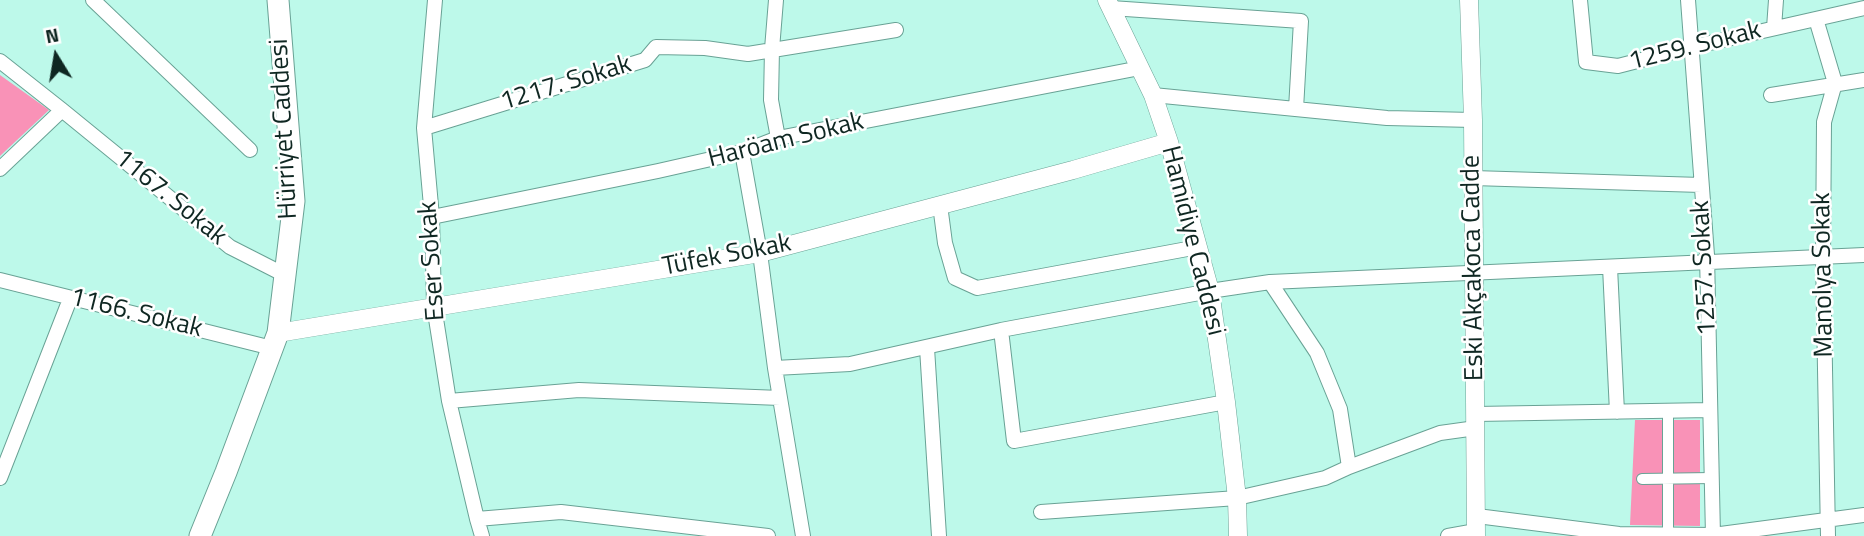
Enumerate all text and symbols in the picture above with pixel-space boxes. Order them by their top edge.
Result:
street label: 1259. Sokak [1626,16,1764,78]
text: N [43,19,61,50]
north arrow [21,21,91,91]
street label: Hürriyet Caddesi [265,38,305,220]
street label: 1217. Sokak [497,49,635,119]
street label: Haröam Sokak [705,107,867,175]
street label: 1167. Sokak [108,143,232,253]
street label: Hamidiye Caddesi [1153,143,1231,339]
street label: Eski Akçakoca Cadde [1456,155,1492,381]
street label: Manolya Sokak [1807,192,1841,358]
street label: Eser Sokak [413,200,453,322]
street label: 1257. Sokak [1686,200,1724,336]
street label: Tüfek Sokak [660,228,794,284]
street label: 1166. Sokak [67,283,205,345]

